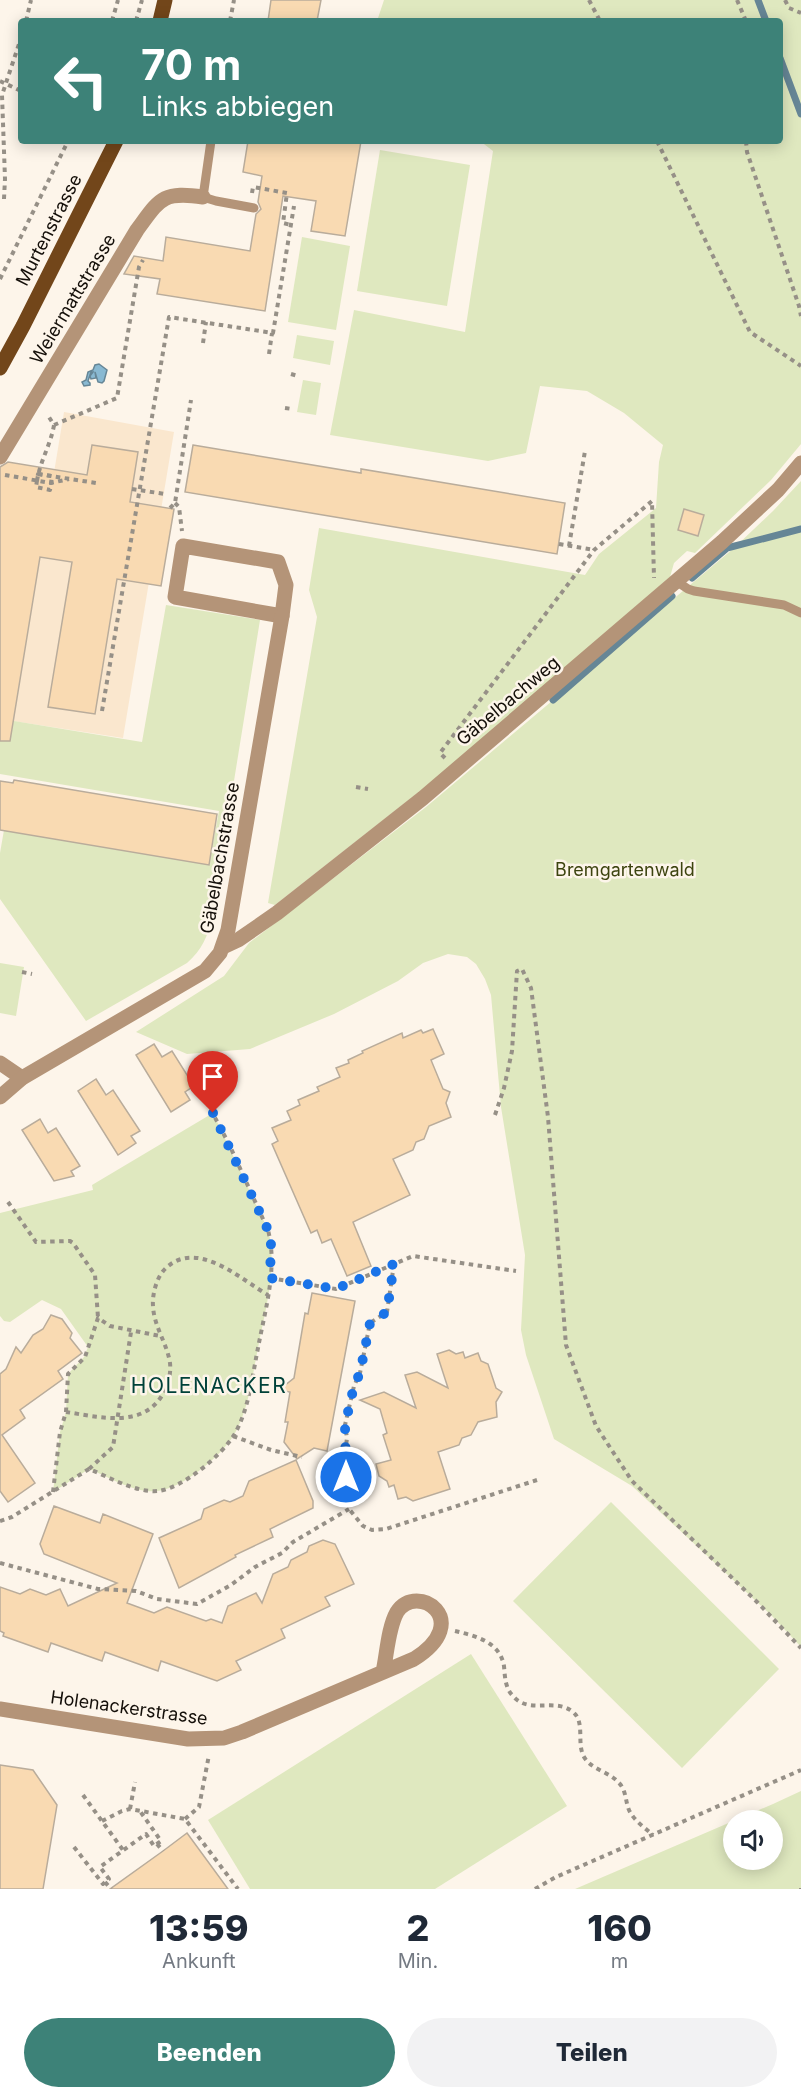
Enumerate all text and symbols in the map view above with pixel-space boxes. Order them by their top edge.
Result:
text: 70 m [141,39,241,90]
icon: left [42,42,120,120]
text: Links abbiegen [141,90,334,123]
street label: Murtenstrasse [11,170,86,289]
street label: Weiermattstrasse [25,230,120,368]
street label: Gäbelbachweg [452,652,563,750]
street label: Gäbelbachstrasse [196,781,243,935]
park label: Bremgartenwald [555,859,695,880]
pin [187,1051,238,1113]
icon: arrive [196,1060,229,1093]
district label: HOLENACKER [131,1373,287,1398]
position arrow [314,1445,378,1509]
street label: Holenackerstrasse [49,1686,209,1729]
map controls [723,1810,783,1870]
button: sound [723,1810,783,1870]
text: 13:59 [149,1906,249,1950]
text: 2 [406,1906,429,1950]
text: 160 [587,1906,652,1950]
text: Ankunft [162,1949,236,1973]
text: Min. [398,1949,438,1973]
text: m [611,1949,628,1973]
button: Beenden [24,2018,395,2087]
button: Teilen [407,2018,777,2087]

